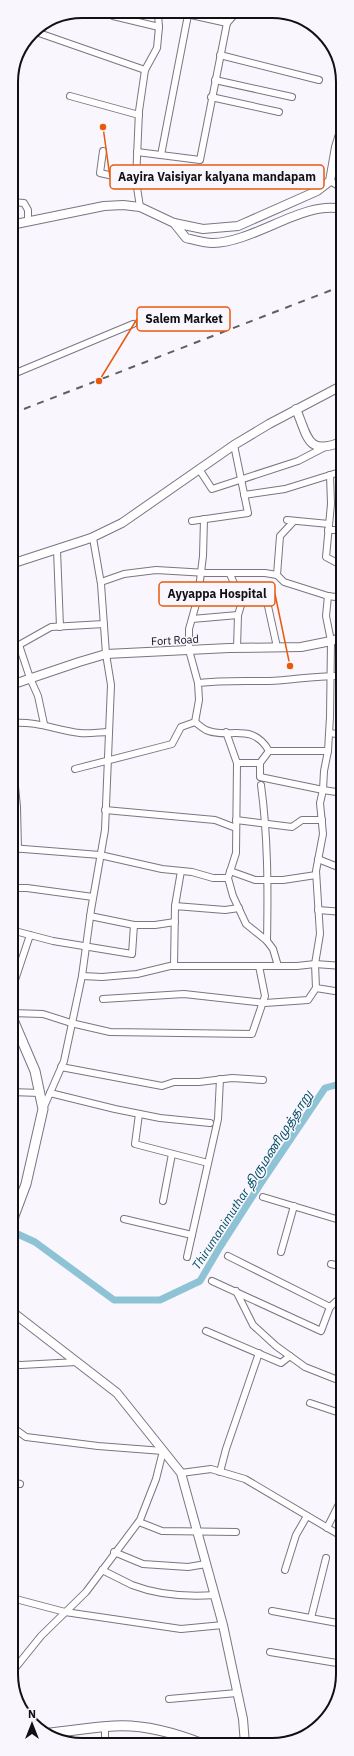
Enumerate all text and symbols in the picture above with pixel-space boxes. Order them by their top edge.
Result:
callout: Aayira Vaisiyar kalyana mandapam [110,165,324,189]
text: Aayira Vaisiyar kalyana mandapam [118,169,316,184]
callout: Salem Market [137,307,230,331]
text: Salem Market [145,311,223,326]
callout: Ayyappa Hospital [159,582,275,606]
text: Ayyappa Hospital [167,586,267,601]
street label: Fort Road [151,632,199,648]
water label: Thirumanimuthar திருமணிமுத்தாறு [189,1087,317,1273]
north arrow [12,1704,52,1744]
text: N [28,1707,36,1721]

